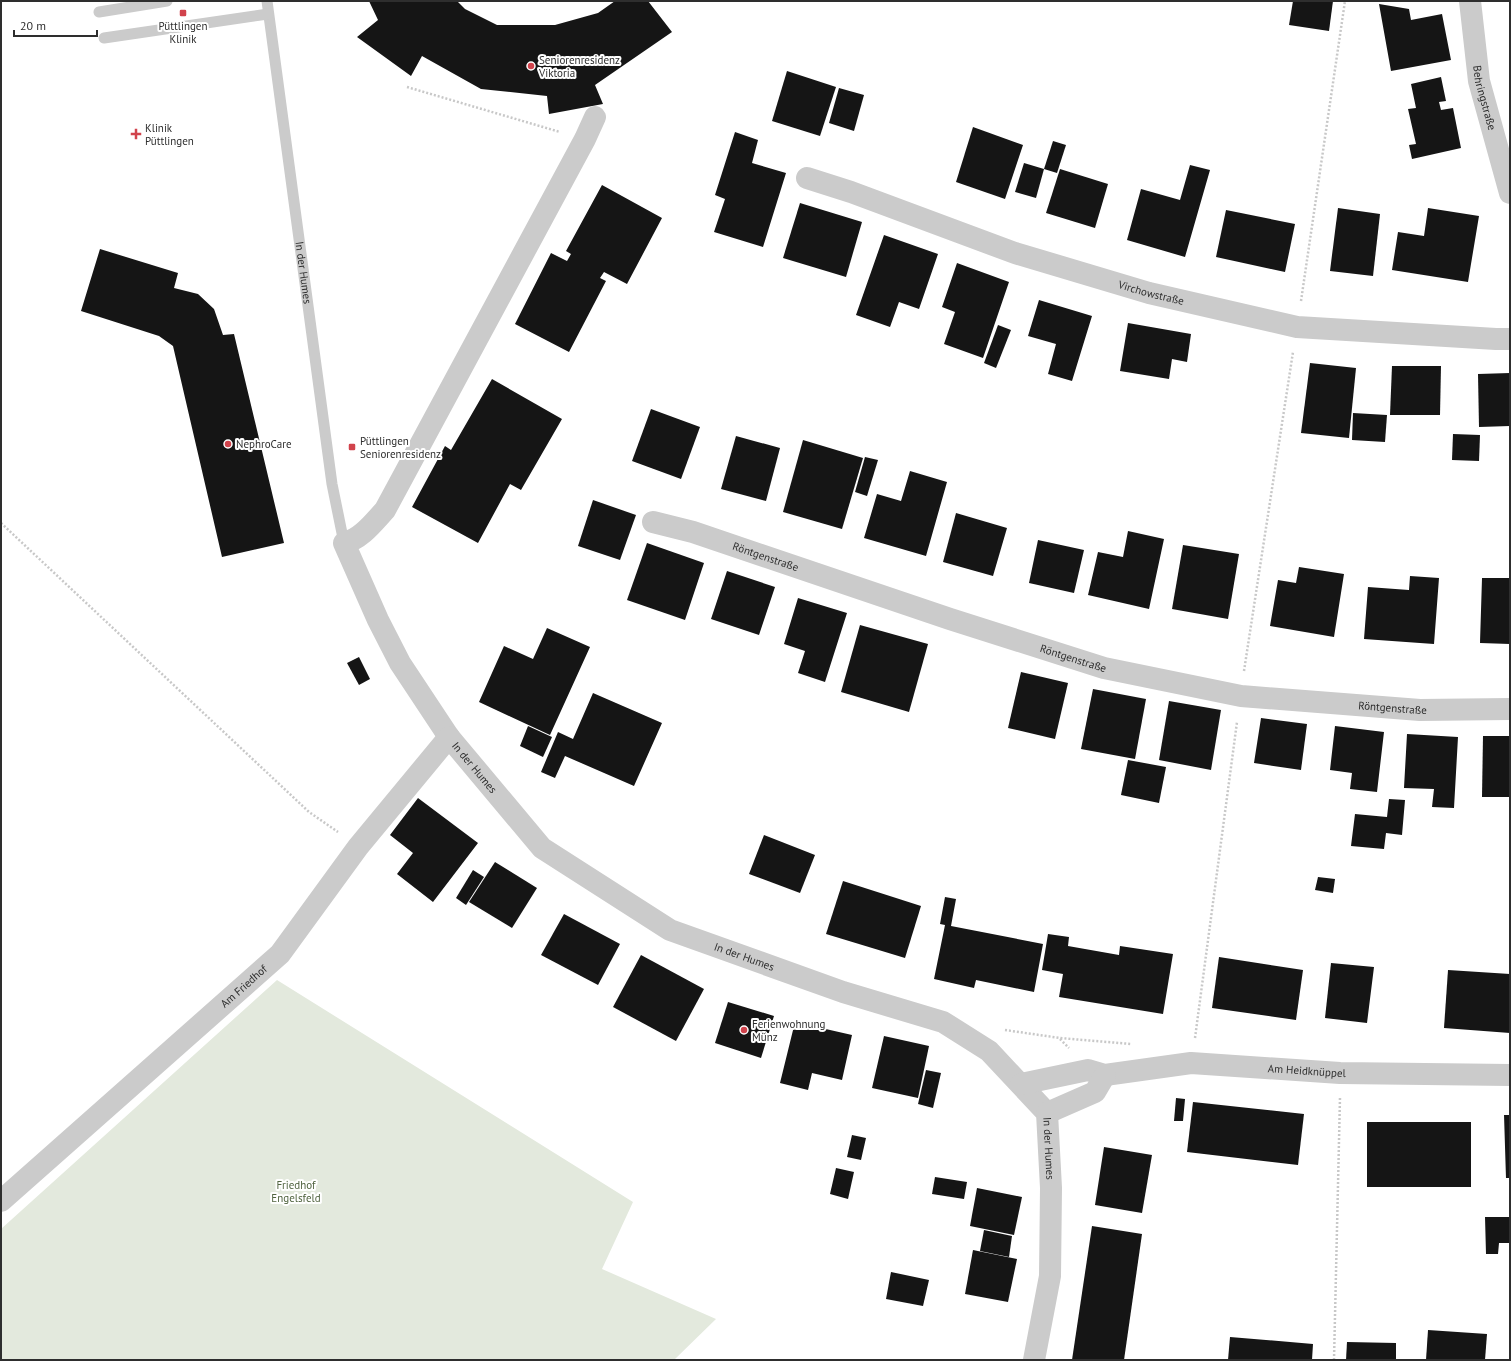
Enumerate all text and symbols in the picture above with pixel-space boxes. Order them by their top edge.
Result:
marker: Püttlingen Klinik [178,8,188,18]
scale bar [14,12,97,38]
text: 20 m [20,18,46,33]
place label: Püttlingen Klinik [159,19,207,46]
place label: Seniorenresidenz Viktoria [538,53,620,80]
marker: Seniorenresidenz Viktoria [526,61,536,71]
street label: Behringstraße [1470,65,1499,132]
place label: Klinik Püttlingen [145,121,194,148]
marker: Klinik Püttlingen [130,128,142,140]
street label: In der Humes [292,240,315,305]
street label: Virchowstraße [1116,277,1186,308]
place label: Püttlingen Seniorenresidenz [360,434,441,461]
place label: NephroCare [236,437,292,451]
marker: NephroCare [223,439,233,449]
marker: Püttlingen Seniorenresidenz [347,442,357,452]
street label: Röntgenstraße [731,539,801,574]
street label: Röntgenstraße [1038,641,1109,675]
street label: Röntgenstraße [1358,698,1427,717]
street label: In der Humes [449,739,500,796]
street label: In der Humes [712,939,777,974]
street label: Am Friedhof [217,962,270,1011]
place label: Ferienwohnung Münz [752,1017,825,1044]
marker: Ferienwohnung Münz [739,1025,749,1035]
street label: Am Heidknüppel [1267,1061,1347,1080]
street label: In der Humes [1040,1117,1058,1180]
park label: Friedhof Engelsfeld [271,1178,321,1205]

